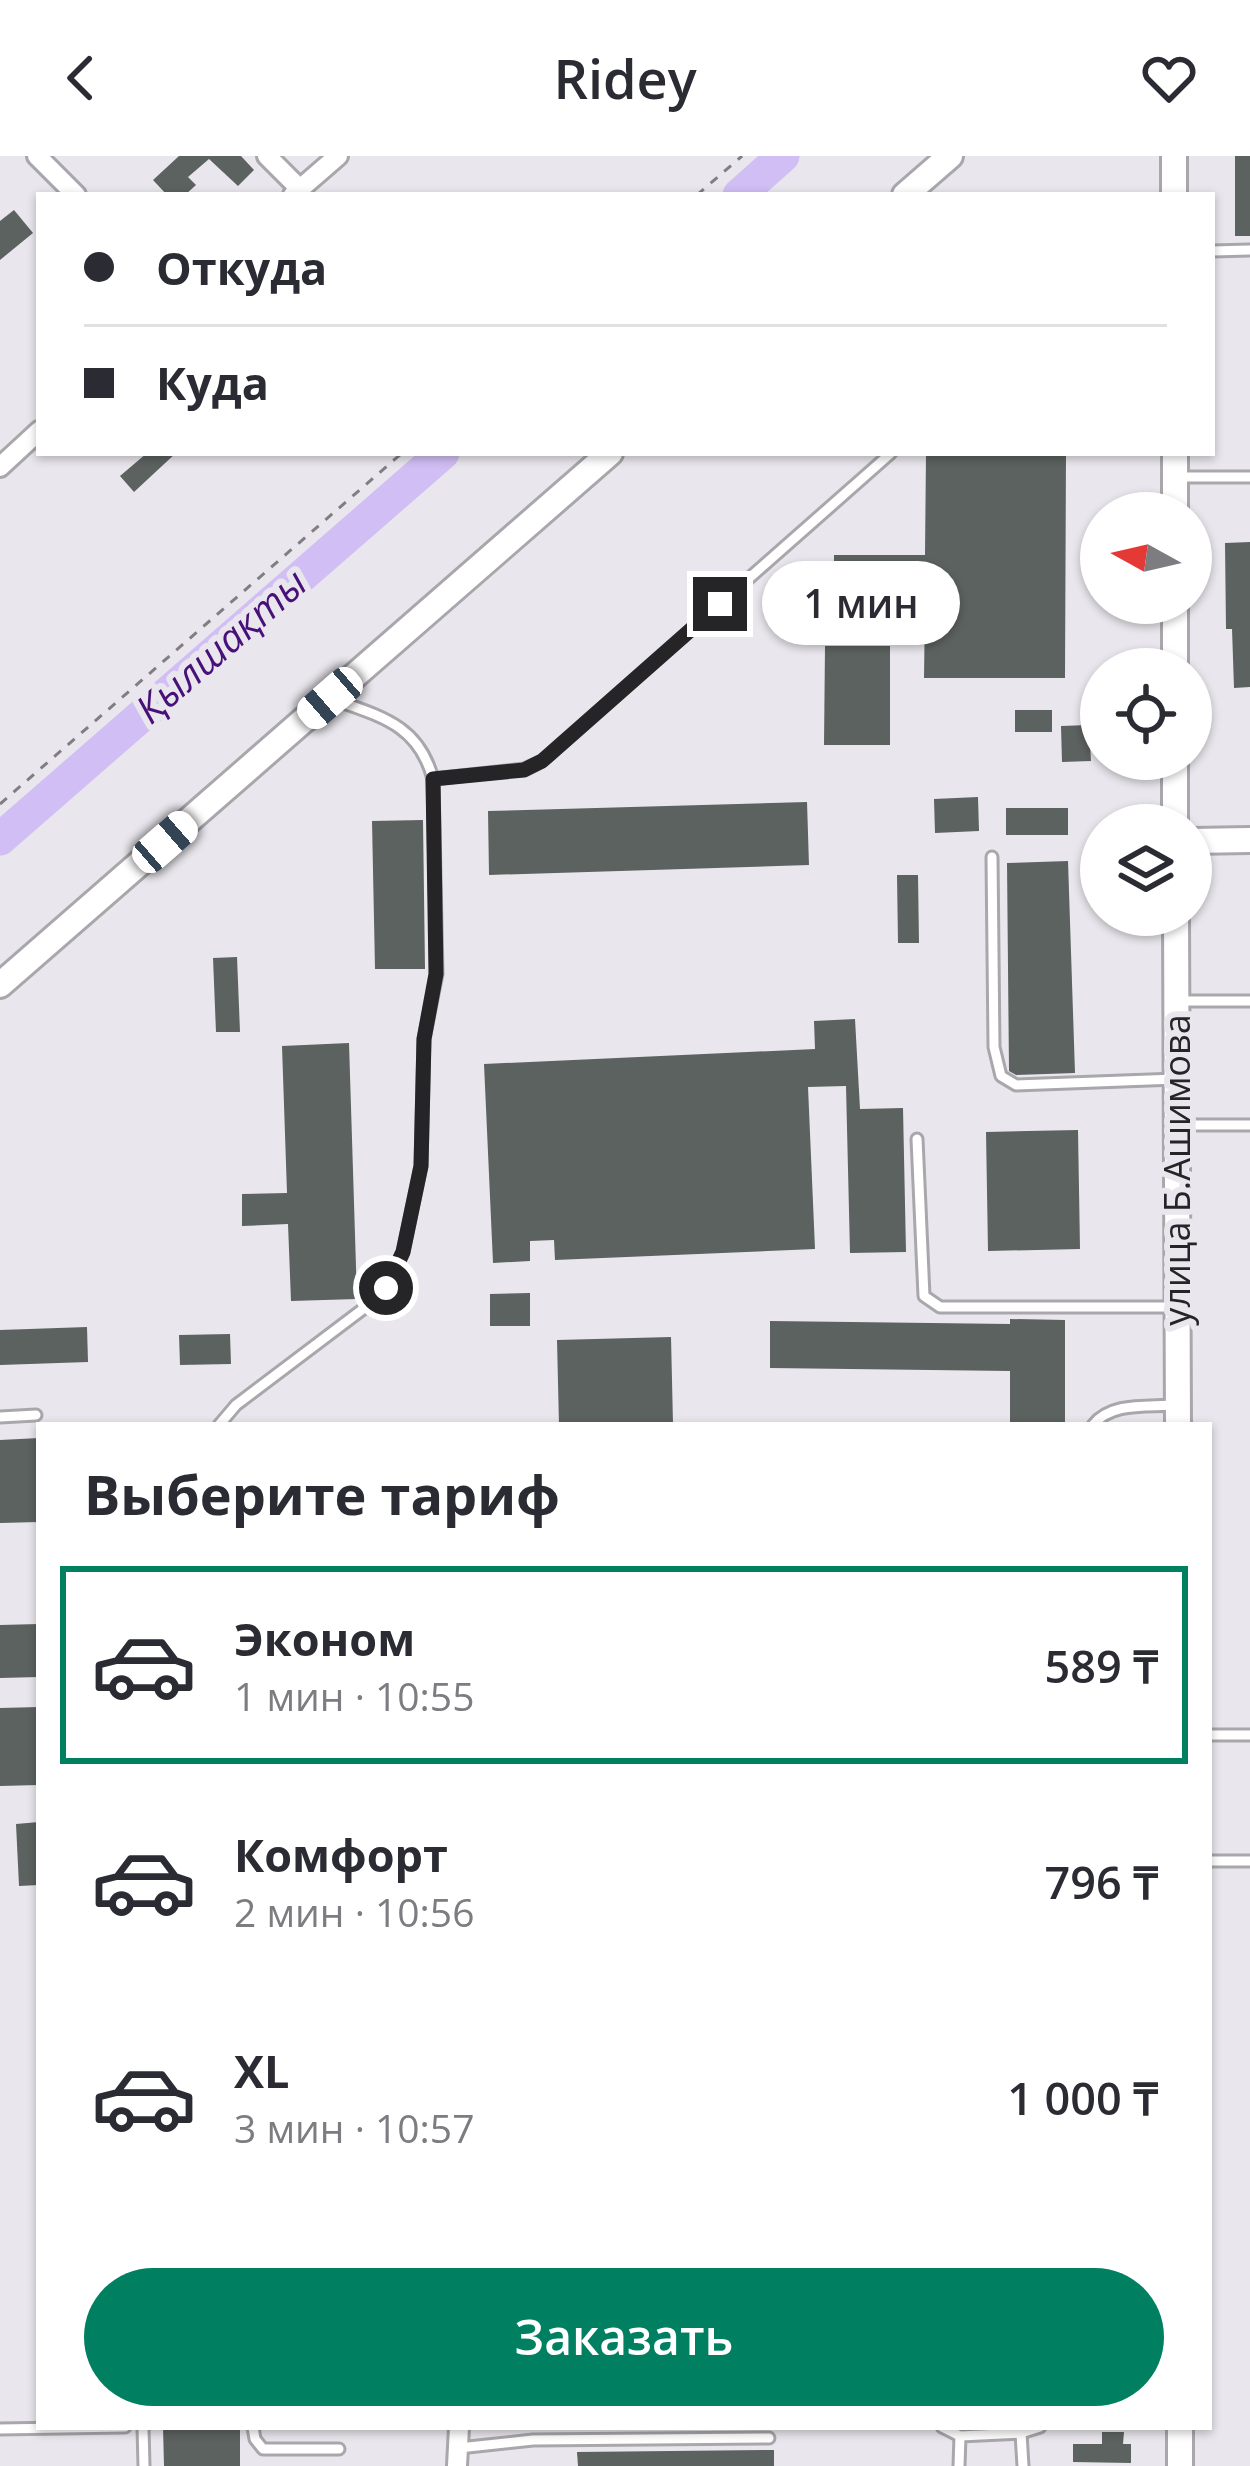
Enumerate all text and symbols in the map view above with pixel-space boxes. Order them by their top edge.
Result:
text: Ridey [553,41,697,115]
icon: back [48,45,114,111]
icon: heart [1136,45,1202,111]
text: Откуда [156,237,327,298]
text: Куда [156,352,269,413]
north arrow [1080,492,1212,624]
map controls [1080,492,1212,936]
water label: Қылшақты [123,556,317,734]
callout: 1 мин [762,562,960,646]
text: 1 мин [804,576,918,629]
route end [693,577,747,631]
button: locate [1080,648,1212,780]
car [291,661,369,735]
button: layers [1080,804,1212,936]
car [126,805,204,879]
street label: улица Б.Ашимова [1152,1014,1201,1326]
route start [359,1261,413,1315]
text: Выберите тариф [84,1457,560,1531]
text: Эконом [234,1608,415,1669]
icon: car [90,1611,198,1719]
text: 589 ₸ [1045,1635,1158,1696]
text: 1 мин · 10:55 [234,1669,474,1722]
text: Комфорт [234,1824,448,1885]
icon: car [90,1827,198,1935]
text: 796 ₸ [1045,1851,1158,1912]
text: 2 мин · 10:56 [234,1885,474,1938]
text: XL [234,2040,289,2101]
icon: car [90,2043,198,2151]
text: 1 000 ₸ [1007,2067,1158,2128]
text: 3 мин · 10:57 [234,2101,474,2154]
button: Заказать [84,2268,1164,2406]

